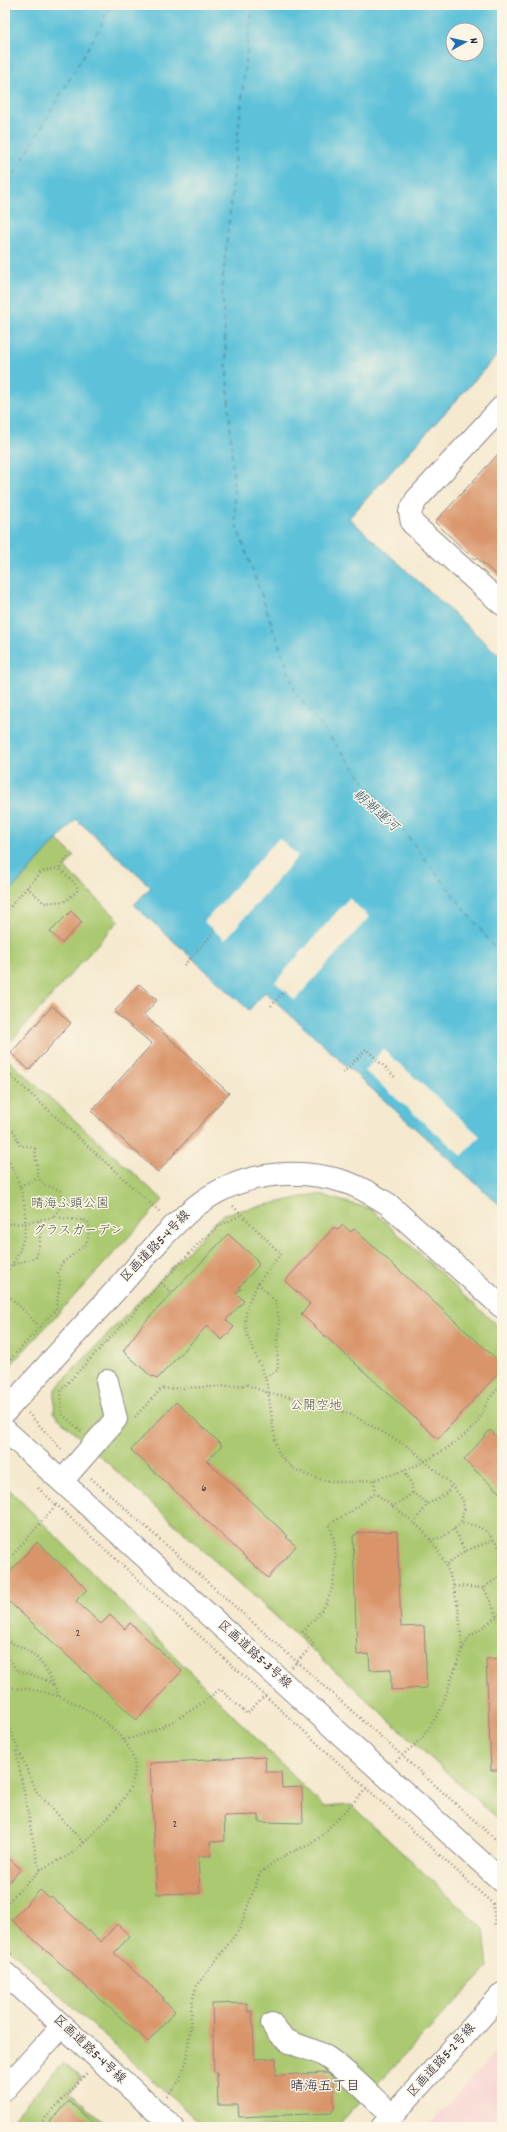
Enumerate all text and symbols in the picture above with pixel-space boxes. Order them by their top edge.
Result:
north arrow [445,22,485,62]
text: N [465,37,481,45]
water label: 朝潮運河 [347,785,404,838]
park label: 晴海ふ頭公園 [31,1195,109,1214]
street label: 区画道路5-4号線 [117,1206,196,1287]
park label: グラスガーデン [33,1222,123,1241]
park label: 公開空地 [290,1397,342,1416]
house number: 6 [201,1481,207,1497]
street label: 区画道路5-3号線 [213,1616,296,1694]
house number: 2 [76,1626,81,1642]
house number: 2 [173,1817,178,1833]
street label: 区画道路5-4号線 [48,2011,131,2090]
street label: 区画道路5-2号線 [403,2019,481,2102]
district label: 晴海五丁目 [290,2077,360,2097]

